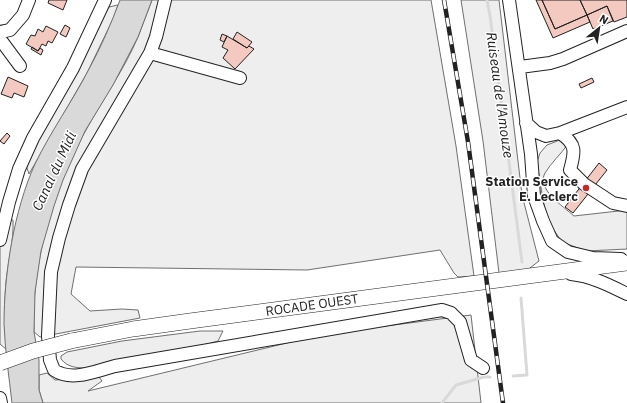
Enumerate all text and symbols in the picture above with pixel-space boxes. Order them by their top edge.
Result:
north arrow [579,8,619,48]
text: N [597,11,611,27]
water label: Ruiseau de l'Amouze [482,31,518,159]
water label: Canal du Midi [28,128,80,213]
place label: Station Service E. Leclerc [485,173,578,205]
marker: Station Service E. Leclerc [581,183,591,193]
street label: ROCADE OUEST [264,290,360,320]

